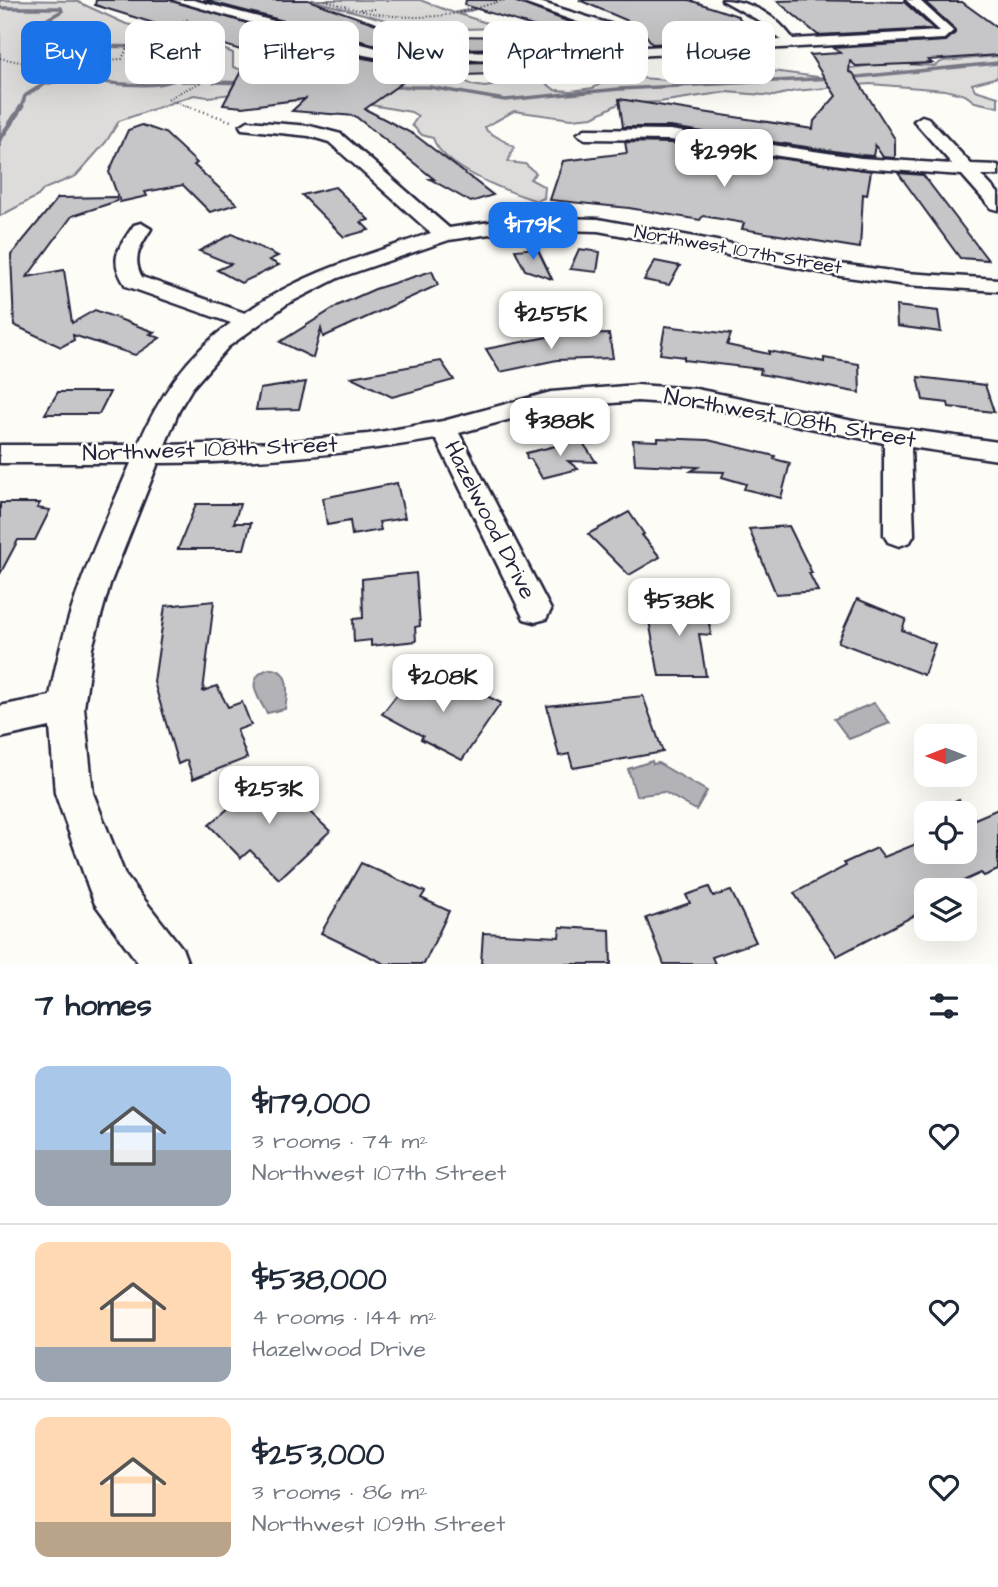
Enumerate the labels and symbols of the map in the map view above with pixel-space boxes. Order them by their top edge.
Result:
pin: $299K [675,130,773,189]
pin: $179K [484,202,582,262]
street label: Northwest 107th Street [632,218,844,282]
pin: $255K [502,292,600,351]
street label: Northwest 108th Street [662,380,919,456]
pin: $388K [511,398,609,458]
street label: Northwest 108th Street [82,429,339,469]
street label: Hazelwood Drive [436,435,544,605]
pin: $538K [630,578,728,638]
pin: $208K [394,654,492,714]
north arrow [914,724,976,788]
pin: $253K [220,766,318,826]

